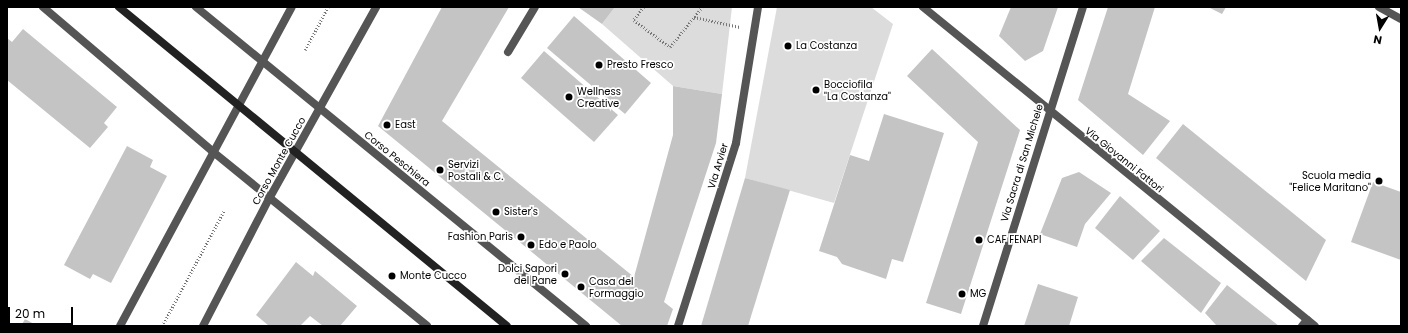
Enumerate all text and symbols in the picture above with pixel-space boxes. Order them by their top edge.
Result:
north arrow [1360,8,1400,48]
text: N [1372,31,1383,48]
place label: La Costanza [796,40,857,52]
marker: La Costanza [783,41,793,51]
place label: Presto Fresco [607,59,673,71]
marker: Presto Fresco [594,60,604,70]
place label: Bocciofila "La Costanza" [824,78,891,102]
place label: Wellness Creative [577,85,621,108]
marker: Bocciofila "La Costanza" [811,85,821,95]
marker: Wellness Creative [564,92,574,102]
street label: Via Sacra di San Michele [998,103,1046,223]
street label: Corso Monte Cucco [250,115,308,207]
place label: East [395,119,416,131]
marker: East [382,120,392,130]
street label: Via Giovanni Fattori [1082,125,1166,195]
street label: Corso Peschiera [362,129,432,189]
street label: Via Arvier [705,142,731,190]
place label: Servizi Postali & C. [448,158,503,182]
marker: Servizi Postali & C. [435,165,445,175]
place label: Scuola media "Felice Maritano" [1289,169,1371,192]
marker: Scuola media "Felice Maritano" [1374,176,1384,186]
place label: Sister's [504,206,538,218]
marker: Sister's [491,207,501,217]
place label: Fashion Paris [448,231,513,243]
marker: Fashion Paris [516,232,526,242]
place label: CAF FENAPI [987,234,1041,246]
marker: CAF FENAPI [974,235,984,245]
place label: Edo e Paolo [539,239,597,251]
marker: Edo e Paolo [526,240,536,250]
place label: Dolci Sapori del Pane [498,262,557,286]
marker: Dolci Sapori del Pane [560,269,570,279]
place label: Monte Cucco [400,270,467,282]
marker: Monte Cucco [387,271,397,281]
place label: Casa del Formaggio [589,275,644,298]
marker: Casa del Formaggio [576,282,586,292]
place label: MG [970,288,986,300]
marker: MG [957,289,967,299]
scale bar [10,299,75,325]
text: 20 m [15,305,45,322]

